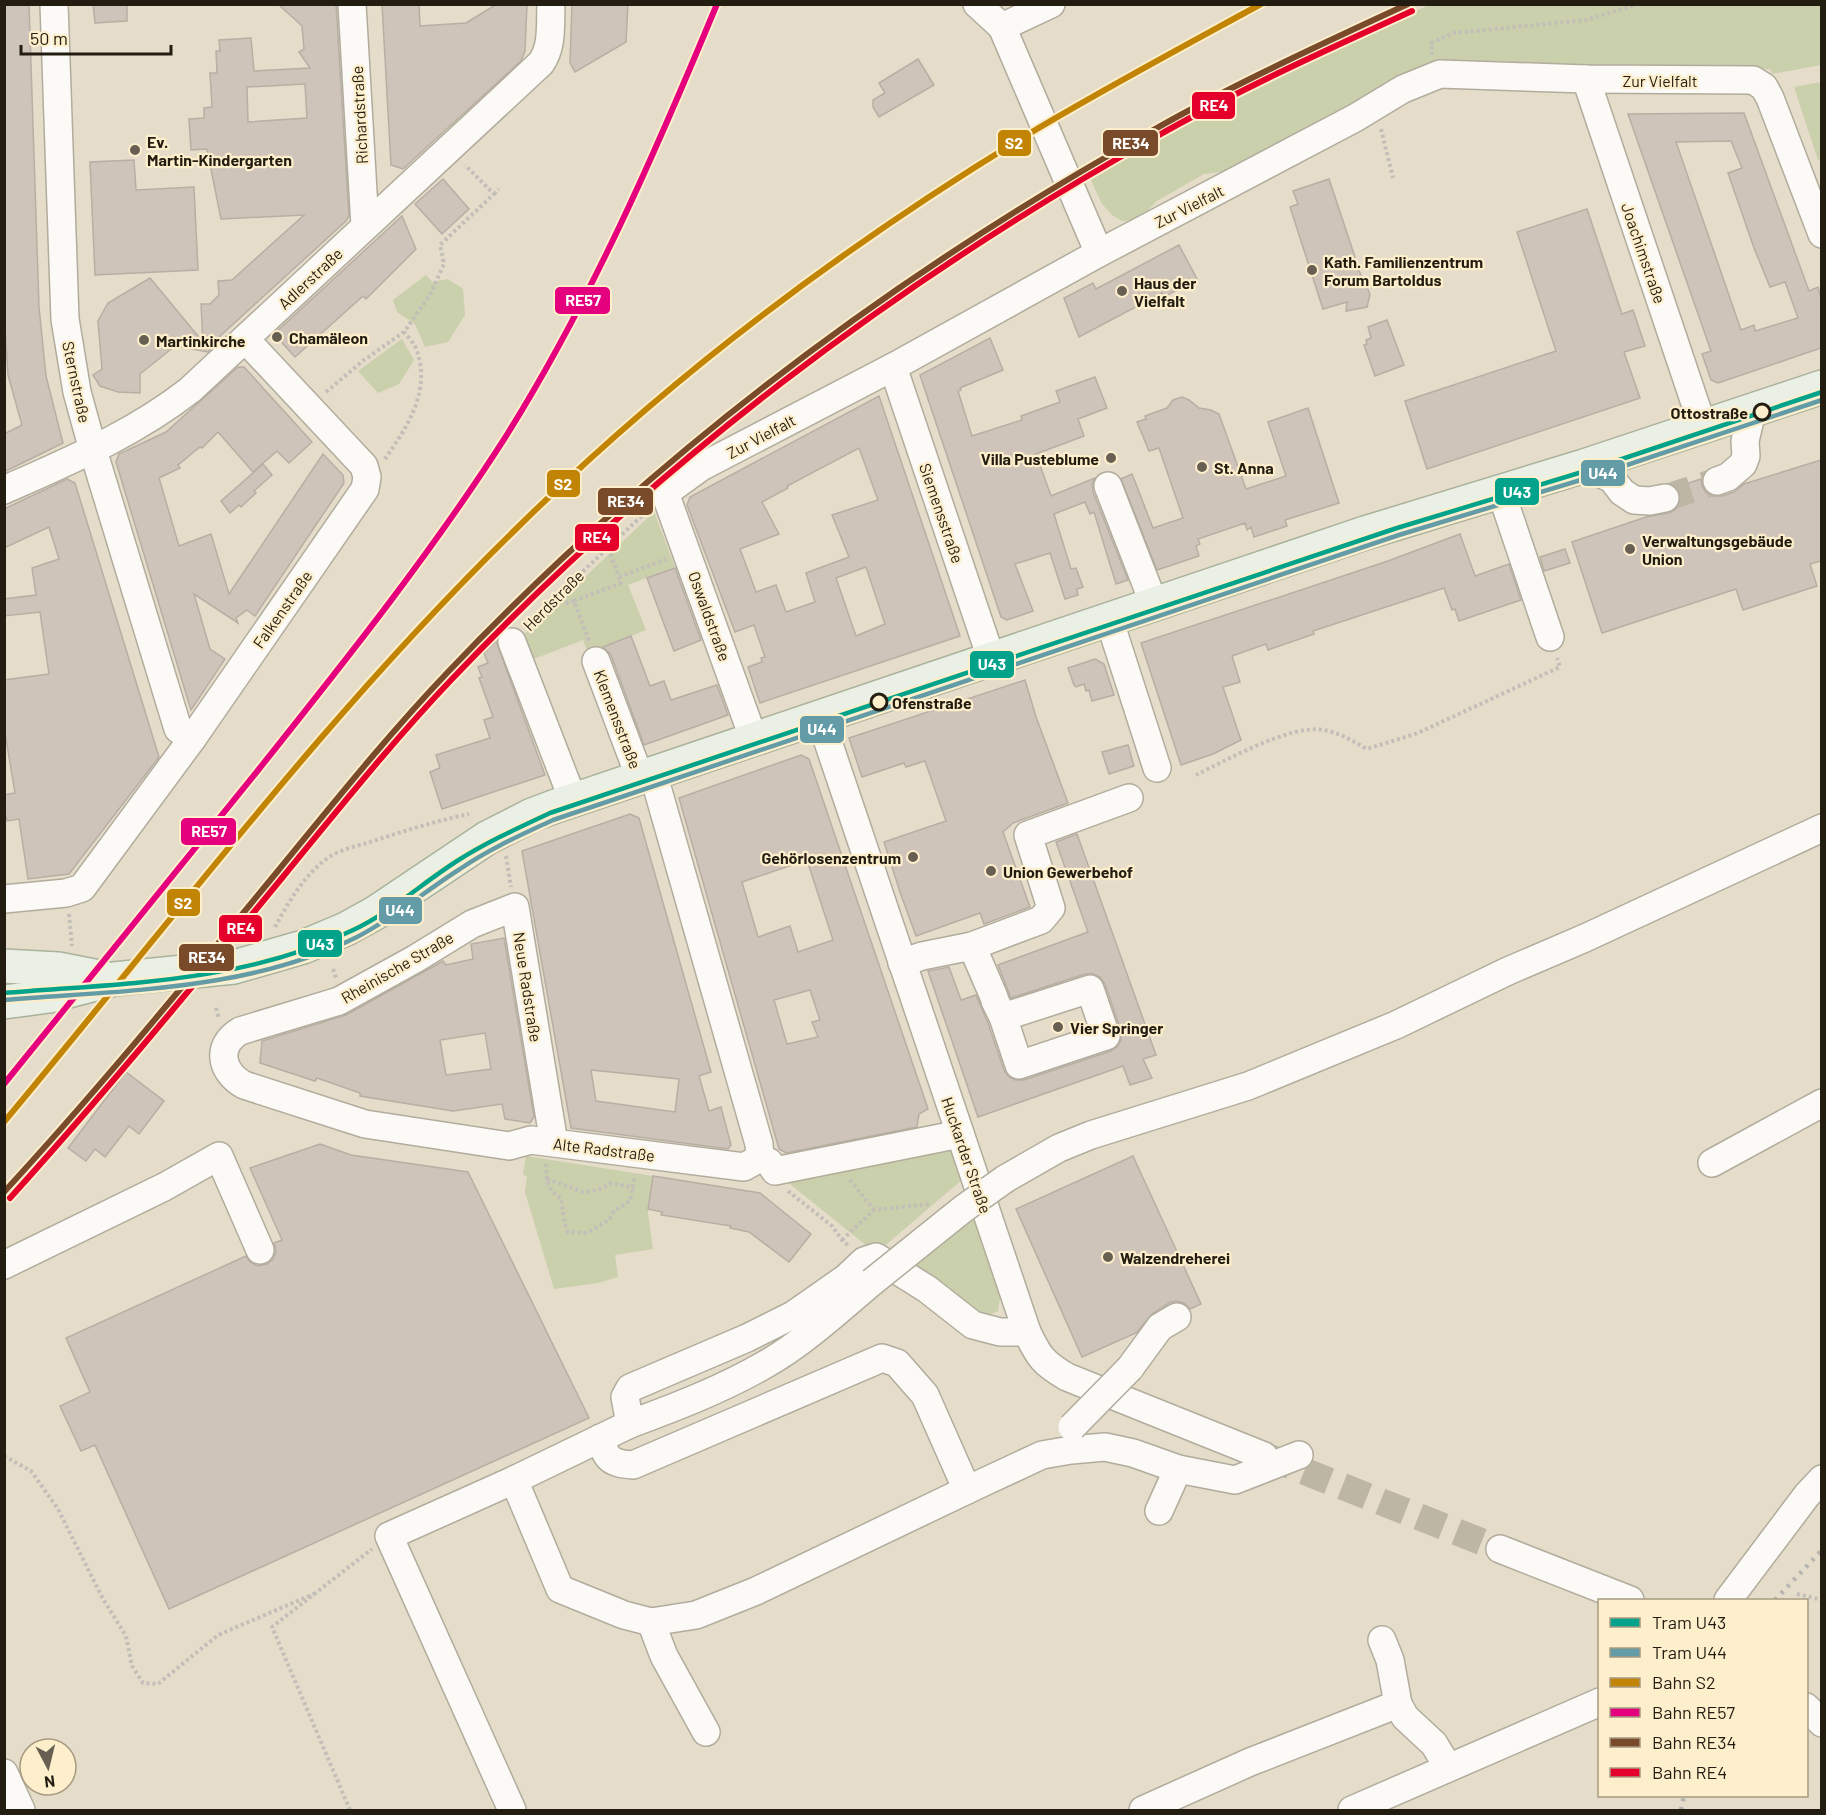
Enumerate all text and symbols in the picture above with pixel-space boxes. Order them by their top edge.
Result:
scale bar [21,18,171,56]
text: 50 m [30,27,68,49]
street label: Richardstraße [347,65,371,165]
street label: Zur Vielfalt [1622,71,1698,90]
line badge: RE4 [1191,91,1236,120]
text: RE4 [1200,95,1228,114]
line badge: S2 [997,129,1032,157]
line badge: RE34 [1102,129,1159,157]
place label: Ev. Martin-Kindergarten [147,132,292,169]
text: S2 [1005,133,1023,152]
text: RE34 [1112,133,1150,152]
marker: Ev. Martin-Kindergarten [128,143,142,157]
street label: Zur Vielfalt [1151,180,1227,232]
street label: Joachimstraße [1618,200,1670,306]
street label: Adlerstraße [274,243,346,313]
place label: Kath. Familienzentrum Forum Bartoldus [1324,252,1483,289]
marker: Kath. Familienzentrum Forum Bartoldus [1305,263,1319,277]
place label: Haus der Vielfalt [1134,273,1196,310]
marker: Haus der Vielfalt [1115,284,1129,298]
line badge: RE57 [554,286,611,315]
text: RE57 [565,290,601,309]
place label: Chamäleon [289,328,368,347]
marker: Chamäleon [270,330,284,344]
place label: Martinkirche [156,331,246,350]
marker: Martinkirche [137,333,151,347]
street label: Sternstraße [59,340,95,424]
place label: Ottostraße [1671,403,1748,422]
marker: Ottostraße [1753,403,1771,421]
street label: Zur Vielfalt [723,410,799,462]
place label: Villa Pusteblume [981,449,1099,468]
marker: Villa Pusteblume [1104,451,1118,465]
place label: St. Anna [1214,458,1274,477]
line badge: U44 [1580,459,1626,487]
street label: Siemensstraße [916,460,968,566]
marker: St. Anna [1195,460,1209,474]
text: U44 [1588,463,1618,482]
line badge: S2 [546,469,581,498]
text: S2 [554,474,572,493]
line badge: U43 [1494,477,1540,506]
text: U43 [1503,482,1531,501]
line badge: RE34 [597,487,654,516]
text: RE34 [607,491,645,510]
line badge: RE4 [574,523,620,552]
text: RE4 [583,527,611,546]
place label: Verwaltungsgebäude Union [1642,531,1793,568]
marker: Verwaltungsgebäude Union [1623,542,1637,556]
street label: Herdstraße [519,566,587,634]
street label: Falkenstraße [248,567,316,651]
street label: Oswaldstraße [685,569,735,663]
line badge: U43 [969,650,1015,679]
text: U43 [978,654,1006,673]
street label: Klemensstraße [590,667,646,771]
marker: Ofenstraße [870,693,888,711]
place label: Ofenstraße [892,693,972,712]
line badge: U44 [799,715,845,744]
text: U44 [807,719,837,738]
line badge: RE57 [180,817,237,846]
text: RE57 [191,821,227,840]
place label: Gehörlosenzentrum [761,848,901,867]
marker: Gehörlosenzentrum [906,850,920,864]
place label: Union Gewerbehof [1003,862,1133,881]
marker: Union Gewerbehof [984,864,998,878]
line badge: S2 [166,888,201,917]
text: S2 [174,893,192,912]
line badge: U44 [378,896,423,925]
text: U44 [385,900,415,919]
line badge: RE4 [218,914,263,943]
text: RE4 [227,918,255,937]
street label: Rheinische Straße [337,927,457,1007]
line badge: U43 [297,929,343,958]
street label: Neue Radstraße [510,931,546,1043]
text: U43 [306,934,334,953]
line badge: RE34 [178,943,235,972]
text: RE34 [188,947,226,966]
place label: Vier Springer [1070,1018,1163,1037]
marker: Vier Springer [1051,1020,1065,1034]
street label: Huckarder Straße [938,1094,996,1216]
street label: Alte Radstraße [552,1133,656,1165]
place label: Walzendreherei [1120,1248,1230,1267]
marker: Walzendreherei [1101,1250,1115,1264]
legend [1598,1599,1808,1797]
text: Tram U43 [1652,1611,1726,1633]
text: Tram U44 [1652,1641,1727,1663]
text: Bahn S2 [1652,1671,1716,1693]
text: Bahn RE57 [1652,1701,1736,1723]
text: Bahn RE34 [1652,1731,1736,1753]
north arrow [18,1737,78,1797]
text: Bahn RE4 [1652,1761,1727,1783]
text: N [43,1772,56,1792]

